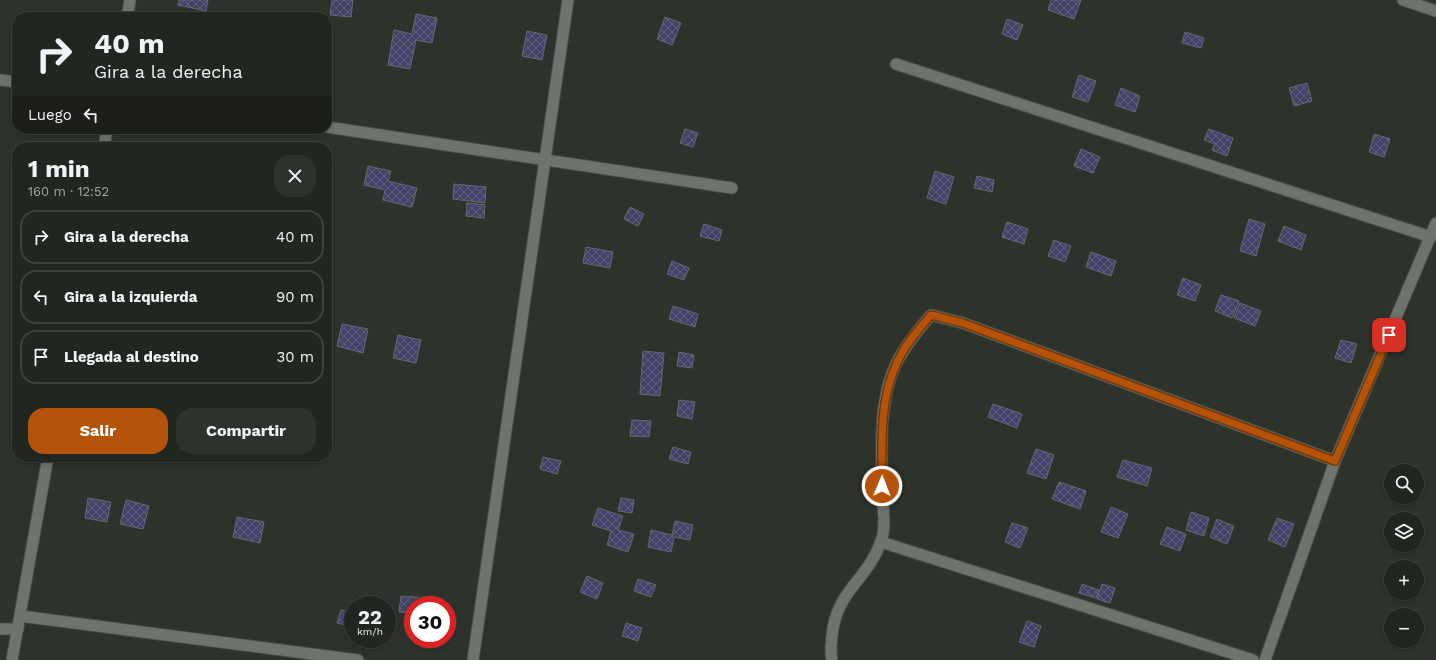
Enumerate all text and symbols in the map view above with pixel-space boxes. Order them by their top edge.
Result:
text: 40 m [94,27,164,60]
icon: right [28,28,80,80]
text: Gira a la derecha [94,61,243,82]
icon: left [80,104,102,126]
text: Luego [28,106,72,124]
text: 1 min [28,155,90,183]
button: close [274,155,316,197]
text: 160 m · 12:52 [28,184,109,199]
icon: right [30,226,52,248]
text: Gira a la derecha [64,228,189,246]
text: 40 m [276,228,314,246]
icon: left [30,286,52,308]
text: Gira a la izquierda [64,288,197,306]
text: 90 m [276,288,314,306]
pin [1372,318,1406,352]
icon: arrive [1378,324,1400,346]
icon: arrive [30,346,52,368]
text: Llegada al destino [64,348,199,366]
text: 30 m [277,348,314,366]
button: Salir [28,408,168,454]
button: Compartir [176,408,316,454]
map controls [1384,464,1424,648]
button: search [1384,464,1424,504]
position arrow [861,465,903,507]
button: layers [1384,512,1424,552]
button: + [1384,560,1424,600]
speed limit sign: 30 [404,596,456,648]
text: 22 [358,605,382,629]
button: − [1384,608,1424,648]
text: km/h [357,626,383,637]

